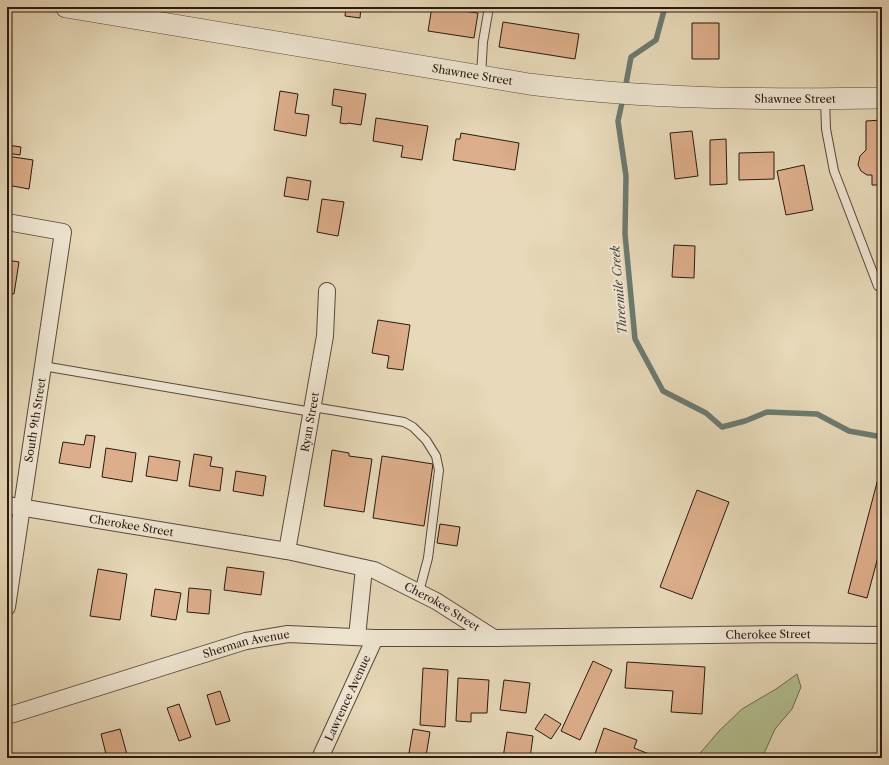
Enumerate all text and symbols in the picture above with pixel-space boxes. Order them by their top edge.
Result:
street label: Shawnee Street [431,61,514,88]
street label: Shawnee Street [754,91,836,106]
water label: Threemile Creek [607,244,630,335]
street label: South 9th Street [21,377,49,463]
street label: Ryan Street [298,391,322,453]
street label: Cherokee Street [88,512,175,539]
street label: Cherokee Street [402,579,482,634]
street label: Sherman Avenue [201,627,291,661]
street label: Cherokee Street [725,627,811,642]
street label: Lawrence Avenue [322,653,373,743]

